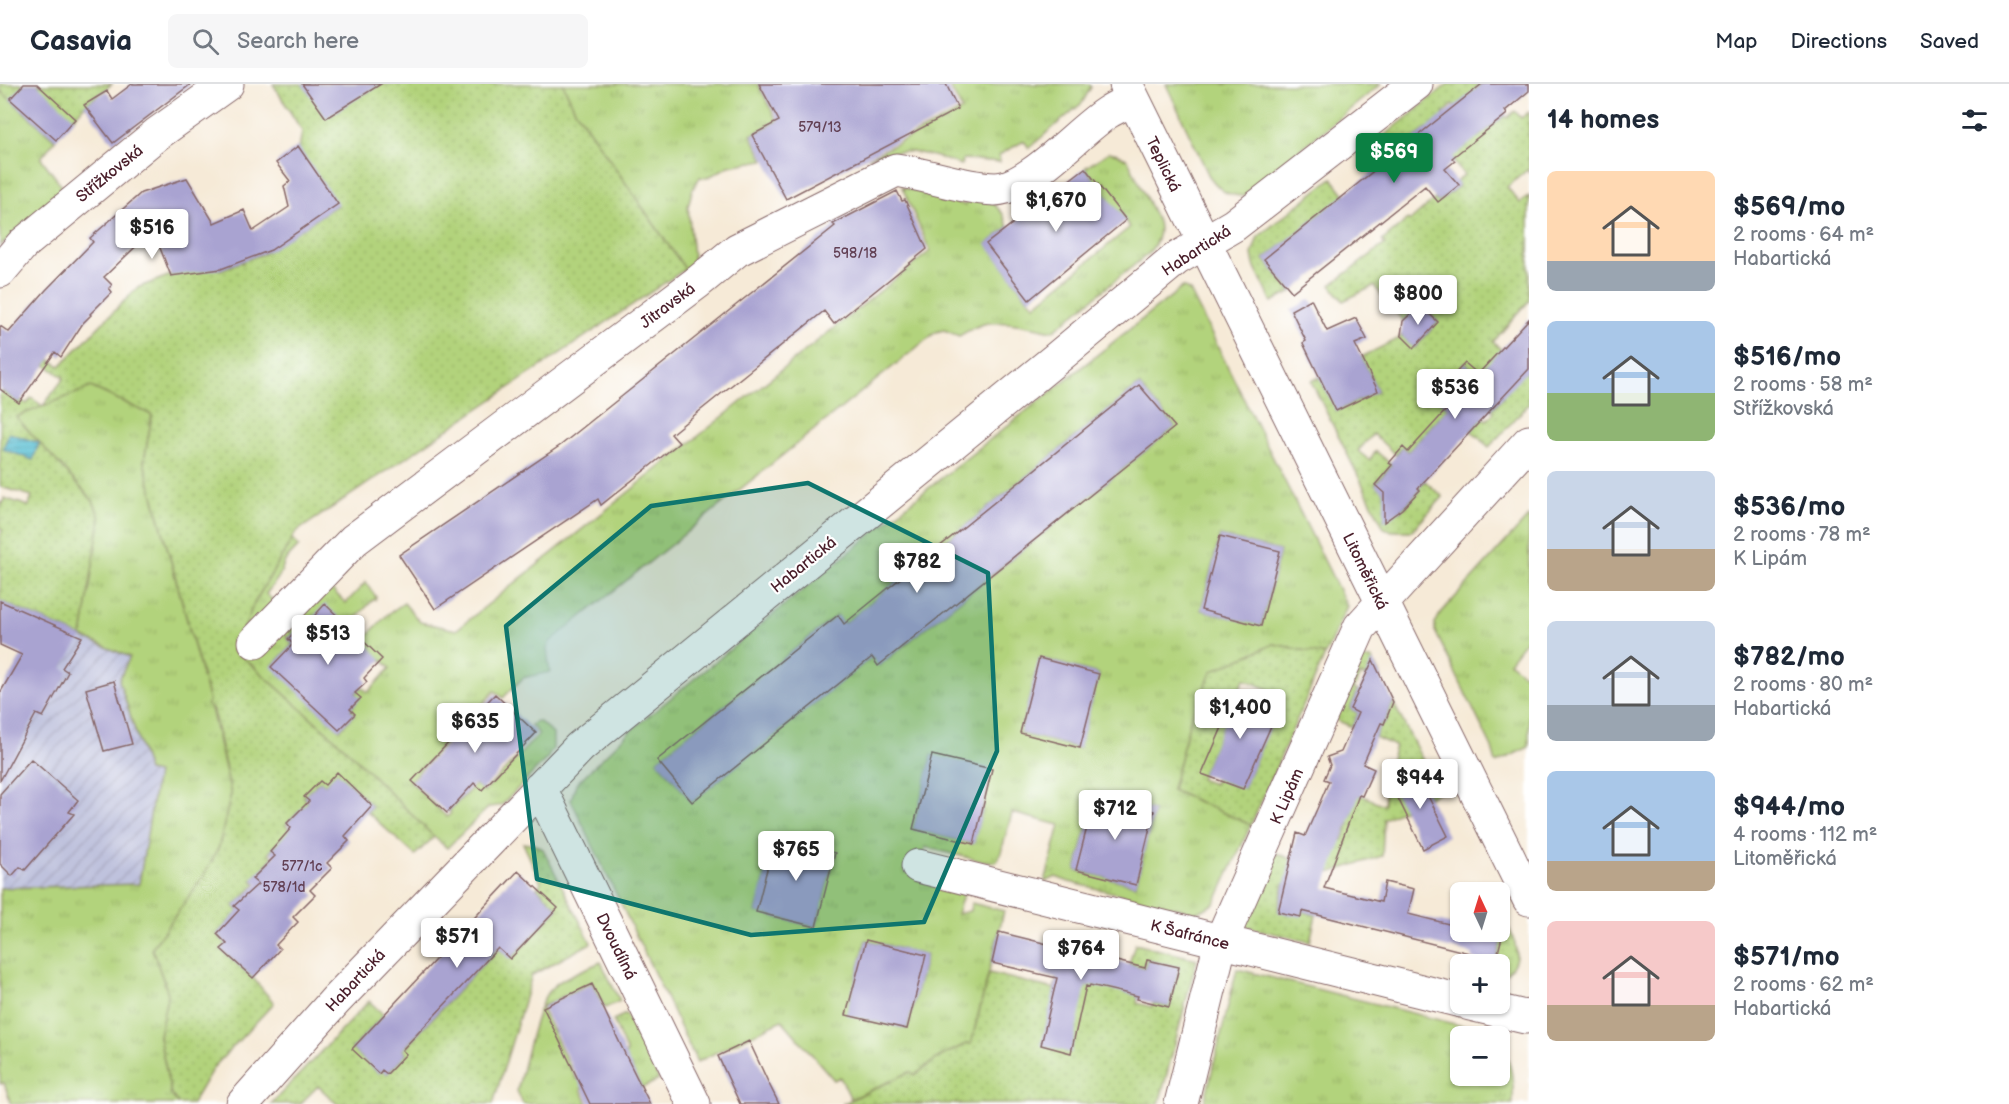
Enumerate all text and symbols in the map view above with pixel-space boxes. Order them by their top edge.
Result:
search box [168,14,588,68]
text: Casavia [30,25,132,58]
icon: search [189,25,222,58]
text: Search here [237,28,359,55]
text: Map [1715,29,1758,54]
text: Directions [1791,29,1887,54]
text: Saved [1920,29,1979,54]
icon: filters [1958,104,1991,137]
text: 14 homes [1547,105,1659,136]
house number: 579/13 [798,119,842,136]
pin: $569 [1358,133,1430,184]
street label: Teplická [1141,134,1184,195]
text: $569 [1370,140,1418,164]
street label: Střížkovská [73,141,147,207]
pin: $1,670 [1007,182,1105,233]
text: $1,670 [1025,189,1087,213]
text: $569/mo [1733,192,1845,223]
icon: home [1595,195,1667,267]
pin: $516 [116,209,188,260]
text: $516 [129,216,175,240]
street label: Habartická [1159,222,1235,281]
text: 2 rooms · 64 m² [1733,223,1874,247]
house number: 598/18 [833,245,877,262]
text: Habartická [1733,247,1831,271]
pin: $800 [1382,275,1454,326]
street label: Jitravská [637,279,699,333]
text: $800 [1393,282,1443,306]
text: $516/mo [1733,342,1841,373]
icon: home [1595,345,1667,417]
pin: $536 [1419,369,1491,420]
text: 2 rooms · 58 m² [1733,373,1873,397]
text: $536 [1431,376,1479,400]
text: Střížkovská [1733,397,1834,421]
text: $536/mo [1733,492,1845,523]
icon: home [1595,495,1667,567]
text: 2 rooms · 78 m² [1733,523,1871,547]
street label: Litoměřická [1338,530,1391,613]
street label: Habartická [767,533,840,597]
pin: $782 [881,543,953,594]
text: K Lipám [1733,547,1807,571]
text: $782 [893,550,941,574]
pin: $513 [292,615,364,666]
text: $513 [306,622,350,646]
text: $782/mo [1733,642,1845,673]
icon: home [1595,645,1667,717]
text: 2 rooms · 80 m² [1733,673,1873,697]
pin: $1,400 [1191,689,1289,740]
text: $1,400 [1209,696,1271,720]
text: Habartická [1733,697,1831,721]
pin: $635 [439,703,511,754]
text: $635 [451,710,499,734]
pin: $944 [1384,759,1456,810]
street label: K Lipám [1267,766,1308,827]
text: $944 [1396,766,1444,790]
pin: $712 [1079,790,1151,841]
text: $944/mo [1733,792,1845,823]
icon: home [1595,795,1667,867]
text: $712 [1093,797,1137,821]
text: 4 rooms · 112 m² [1733,823,1877,847]
pin: $765 [760,831,832,882]
text: $765 [772,838,820,862]
text: Litoměřická [1733,847,1837,871]
house number: 577/1c [282,858,322,875]
house number: 578/1d [263,879,305,896]
north arrow [1450,882,1510,942]
map controls [1450,882,1510,1086]
street label: Dvoudílná [591,910,640,983]
street label: K Šafránce [1148,915,1232,955]
pin: $571 [421,918,493,969]
text: $571 [435,925,479,949]
pin: $764 [1045,930,1117,981]
text: $764 [1057,937,1105,961]
text: $571/mo [1733,942,1840,973]
icon: home [1595,945,1667,1017]
street label: Habartická [322,946,390,1016]
button: + [1450,954,1510,1014]
text: 2 rooms · 62 m² [1733,973,1874,997]
text: Habartická [1733,997,1831,1021]
button: − [1450,1026,1510,1086]

